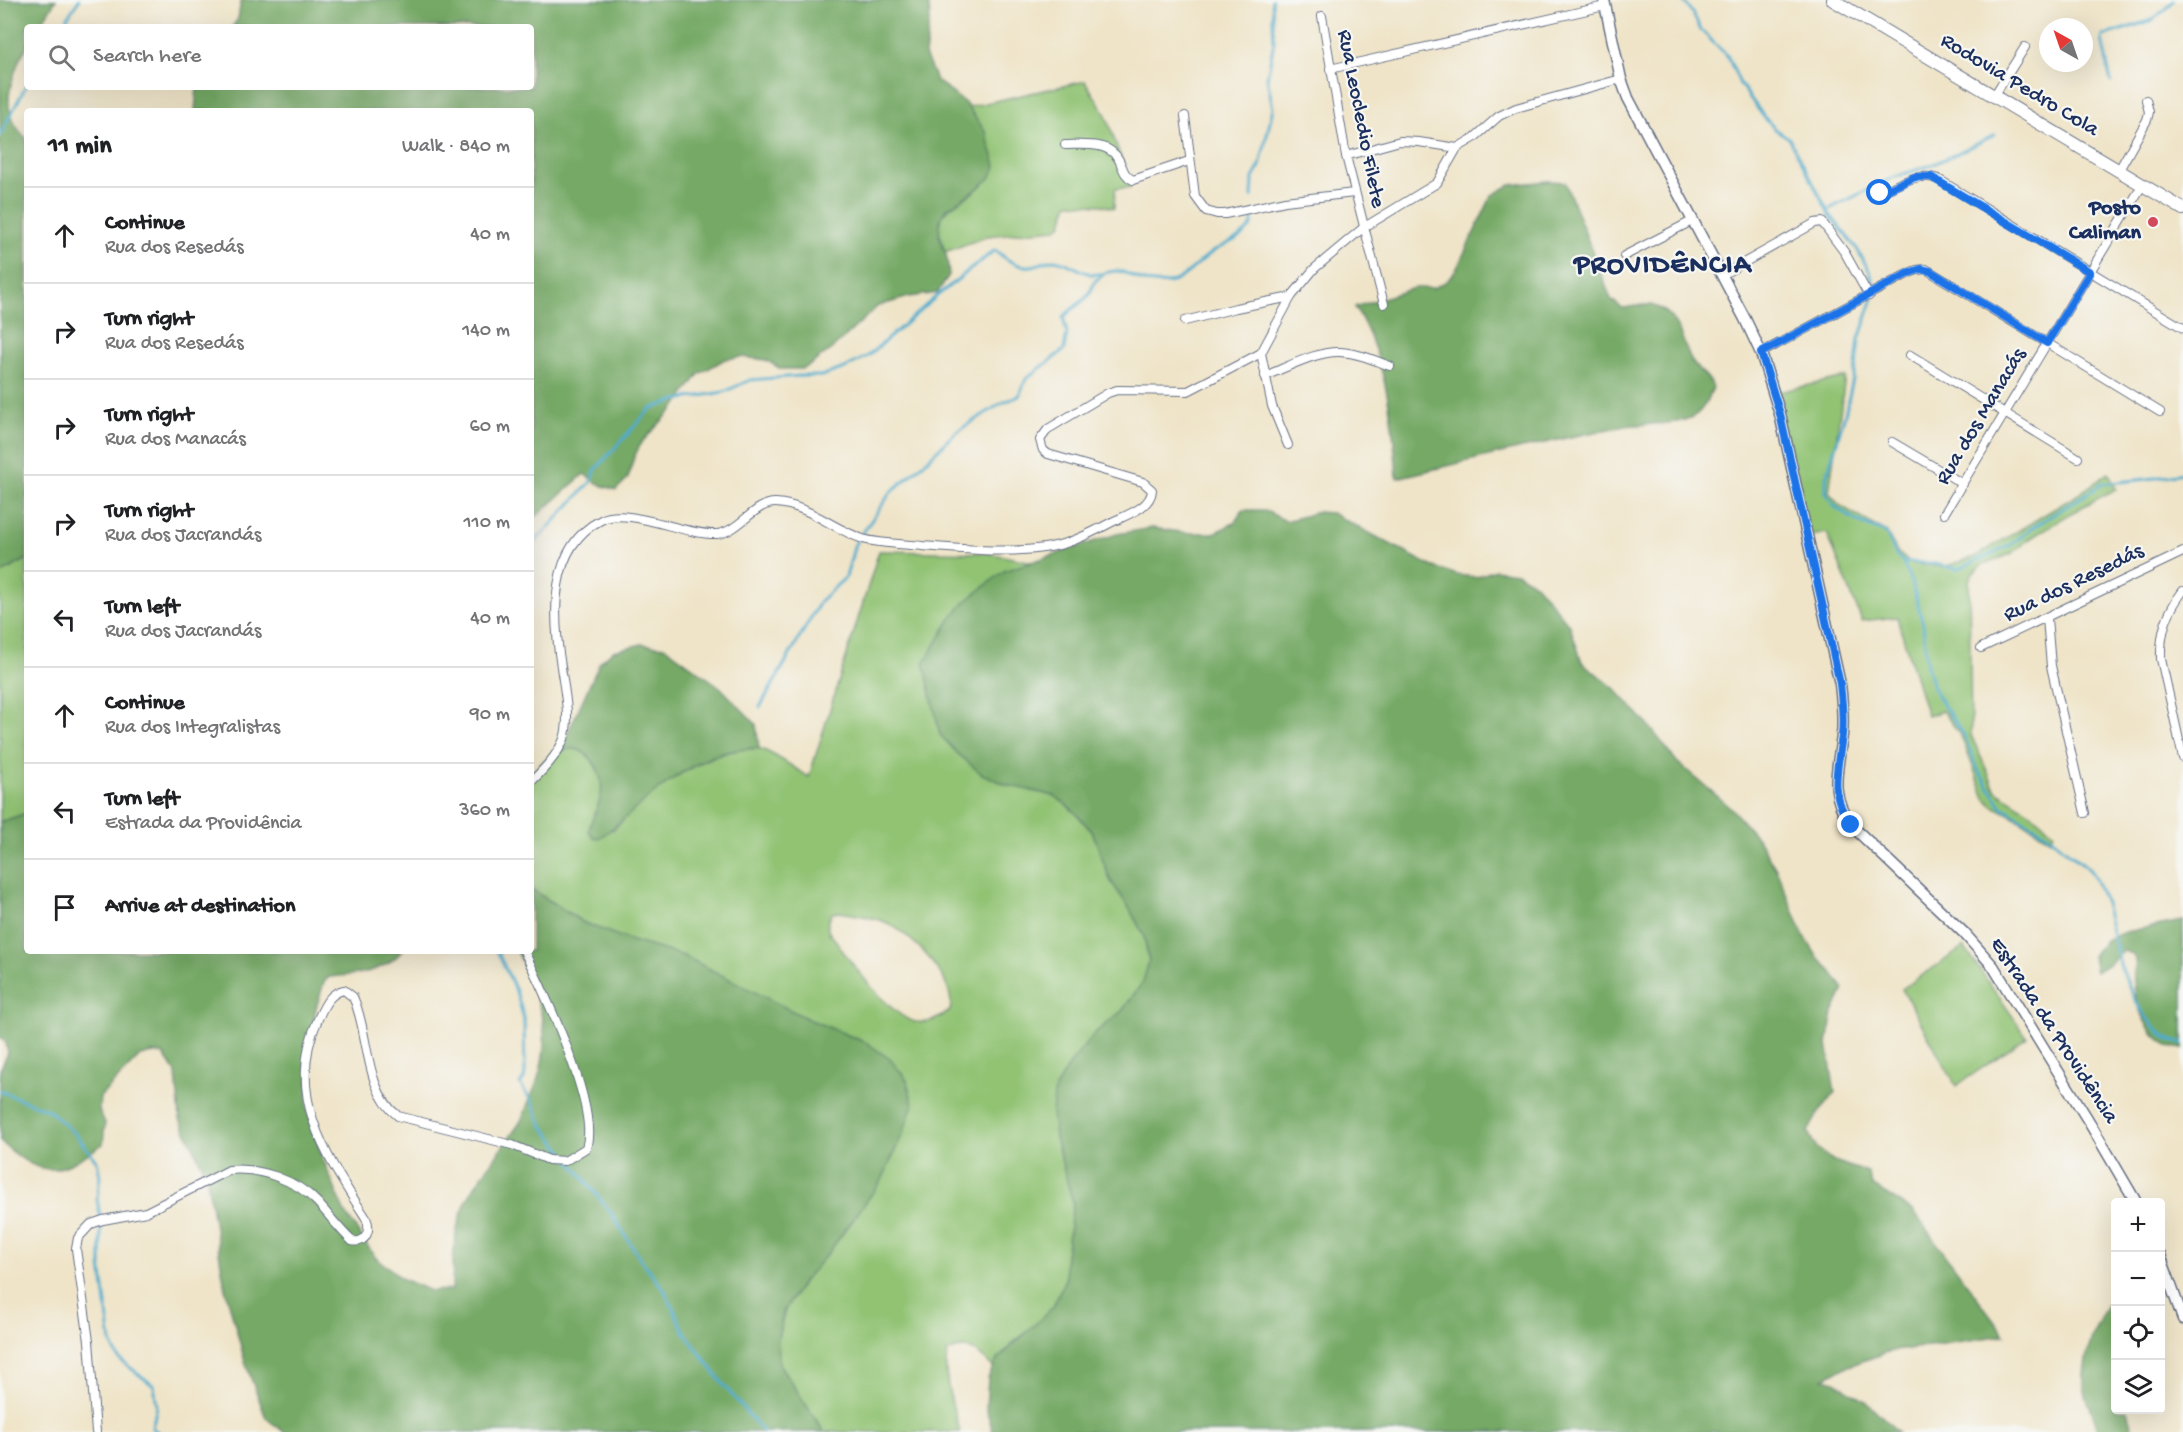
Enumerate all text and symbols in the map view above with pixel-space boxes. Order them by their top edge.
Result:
north arrow [2039,18,2093,72]
search box [24,24,534,90]
street label: Rua Leocledio Filete [1330,28,1390,211]
street label: Rodovia Pedro Cola [1935,28,2104,144]
icon: search [45,41,78,74]
text: Search here [93,44,201,70]
text: 11 min [48,132,112,163]
text: Walk · 840 m [402,136,510,159]
route start [1866,179,1892,205]
place label: Posto Caliman [2068,196,2142,247]
text: Continue [105,211,185,237]
marker: Posto Caliman [2146,215,2160,229]
icon: ahead [48,219,81,252]
text: 40 m [470,224,510,247]
text: Rua dos Resedás [105,237,244,260]
district label: PROVIDÊNCIA [1572,250,1753,283]
text: Turn right [105,307,193,333]
icon: right [48,315,81,348]
text: 140 m [462,320,510,343]
text: Rua dos Resedás [105,333,244,356]
street label: Rua dos Manacás [1931,343,2033,490]
text: Turn right [105,403,193,429]
icon: right [48,411,81,444]
text: 60 m [470,416,510,439]
text: Rua dos Manacás [105,429,246,452]
text: Turn right [105,499,193,525]
icon: right [48,507,81,540]
text: 110 m [464,512,510,535]
text: Rua dos Jacrandás [105,525,261,548]
street label: Rua dos Resedás [2000,539,2149,629]
text: Turn left [105,595,179,621]
icon: left [48,603,81,636]
text: 40 m [470,608,510,631]
text: Rua dos Jacrandás [105,621,261,644]
text: Continue [105,691,185,717]
icon: ahead [48,699,81,732]
text: 90 m [470,704,510,727]
text: Rua dos Integralistas [105,717,280,740]
text: Turn left [105,787,179,813]
icon: left [48,795,81,828]
text: 360 m [459,800,510,823]
route end [1837,811,1863,837]
text: Estrada da Providência [105,813,302,836]
icon: arrive [48,891,81,924]
text: Arrive at destination [105,894,295,920]
street label: Estrada da Providência [1983,933,2123,1129]
map controls [2111,1198,2165,1414]
button: + [2111,1198,2165,1252]
button: − [2111,1252,2165,1306]
button: locate [2111,1306,2165,1360]
button: layers [2111,1360,2165,1414]

